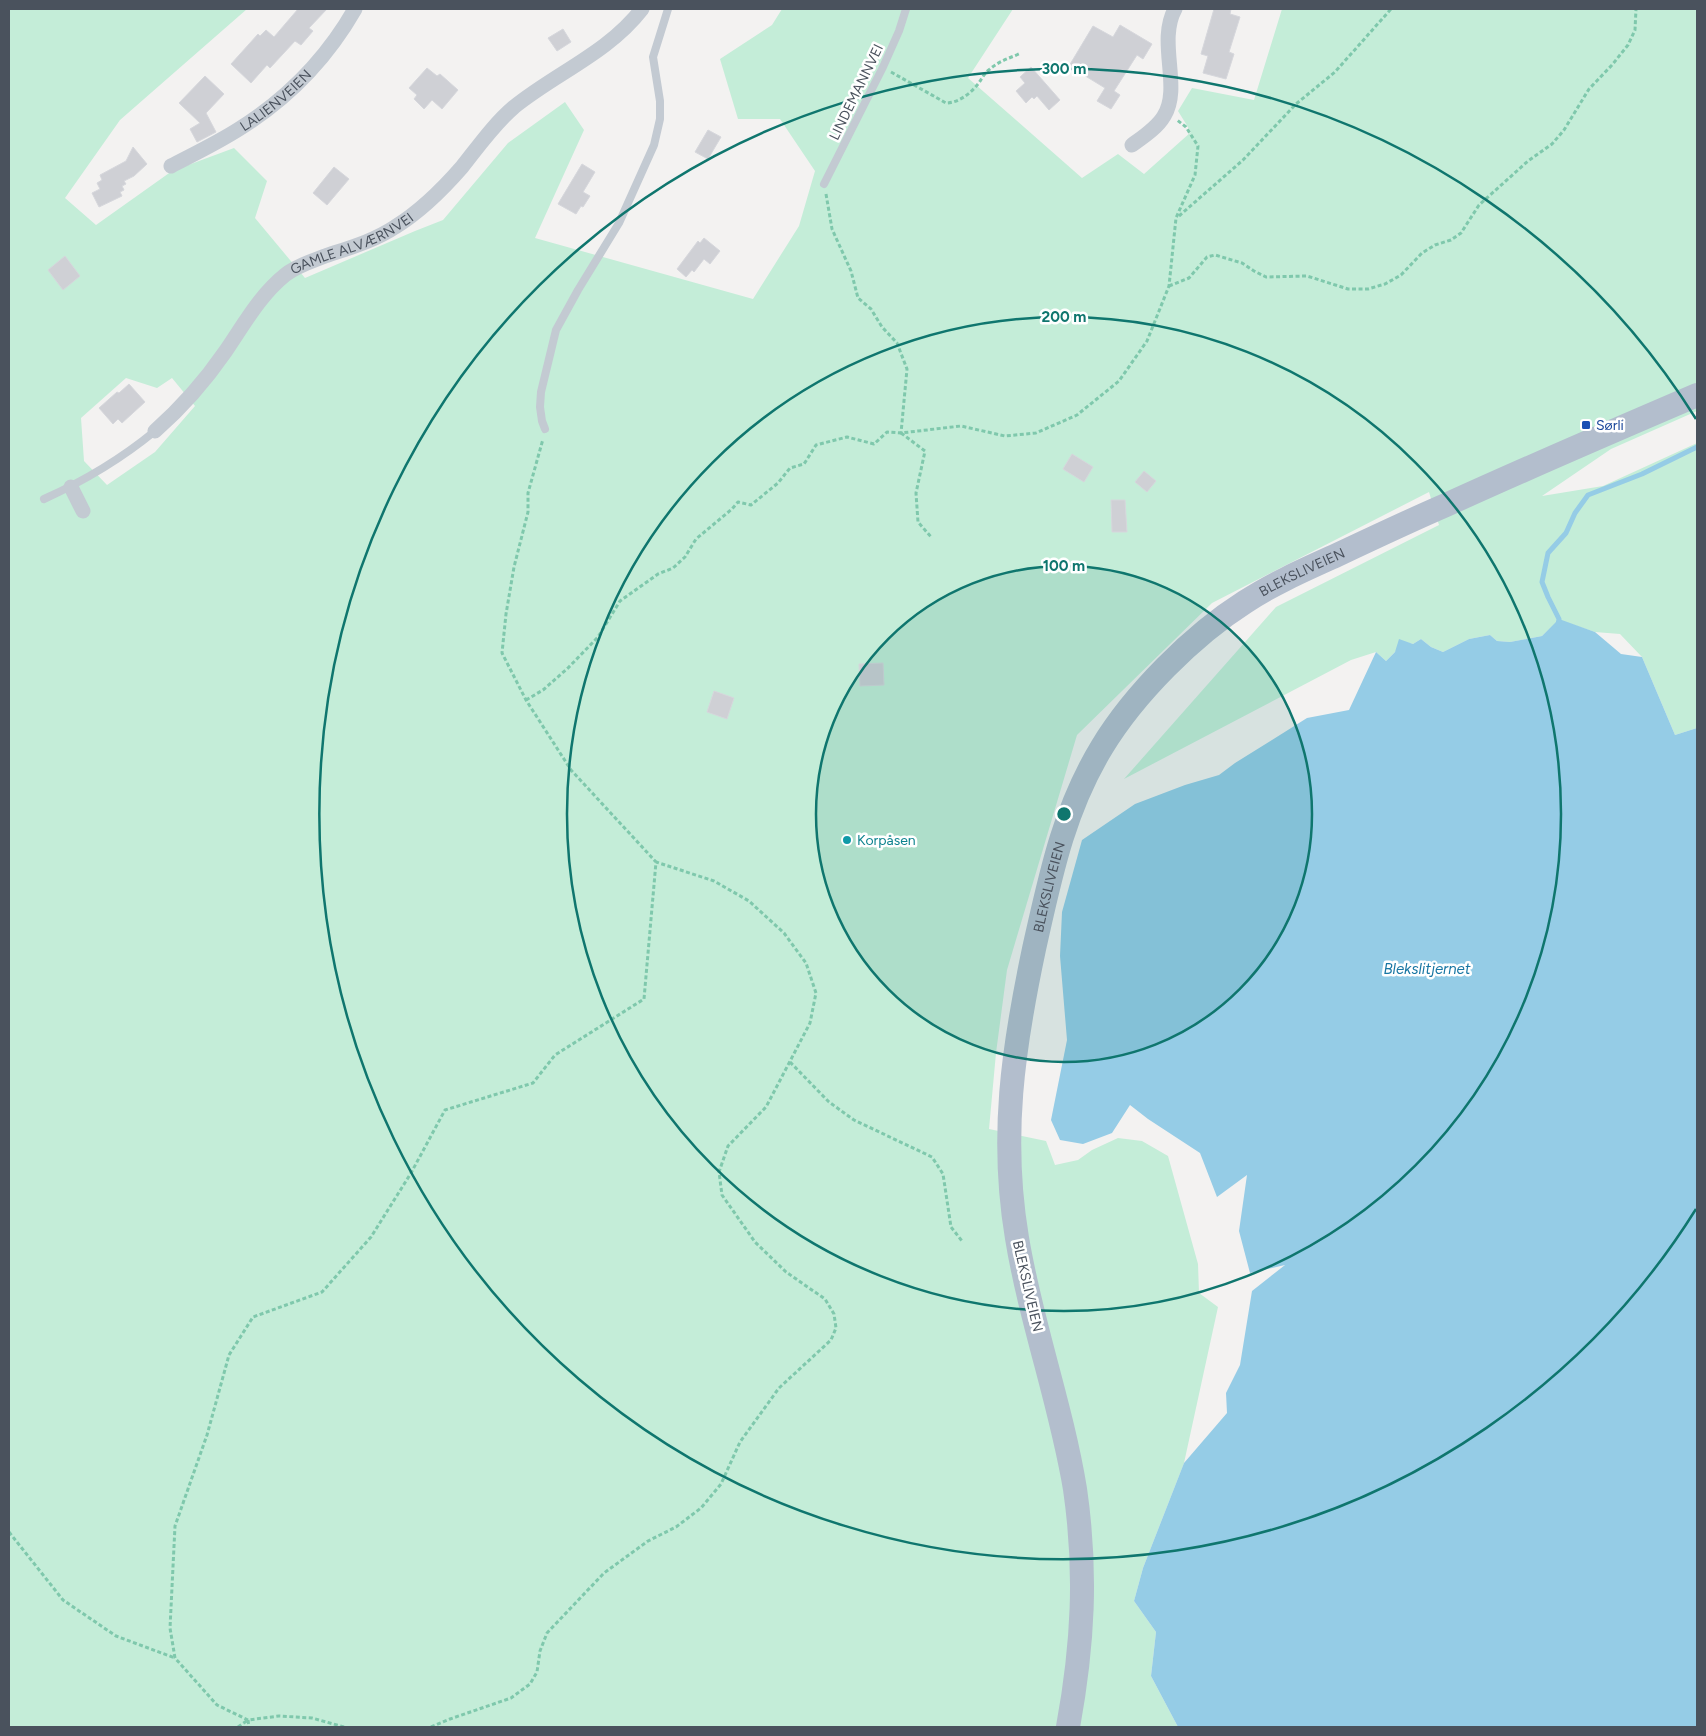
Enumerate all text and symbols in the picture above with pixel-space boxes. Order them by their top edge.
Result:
street label: LINDEMANNVEI [826,41,887,143]
text: 300 m [1042,60,1086,78]
street label: LALIENVEIEN [237,66,315,135]
street label: GAMLE ALVÆRNVEI [288,209,417,278]
text: 200 m [1042,308,1086,326]
place label: Sørli [1596,417,1624,434]
marker: Sørli [1580,419,1592,431]
street label: BLEKSLIVEIEN [1256,545,1348,601]
text: 100 m [1043,557,1085,575]
centre of rings [1055,805,1073,823]
place label: Korpåsen [857,832,916,849]
marker: Korpåsen [841,834,853,846]
street label: BLEKSLIVEIEN [1030,840,1069,934]
water label: Blekslitjernet [1383,960,1471,978]
street label: BLEKSLIVEIEN [1009,1239,1046,1333]

